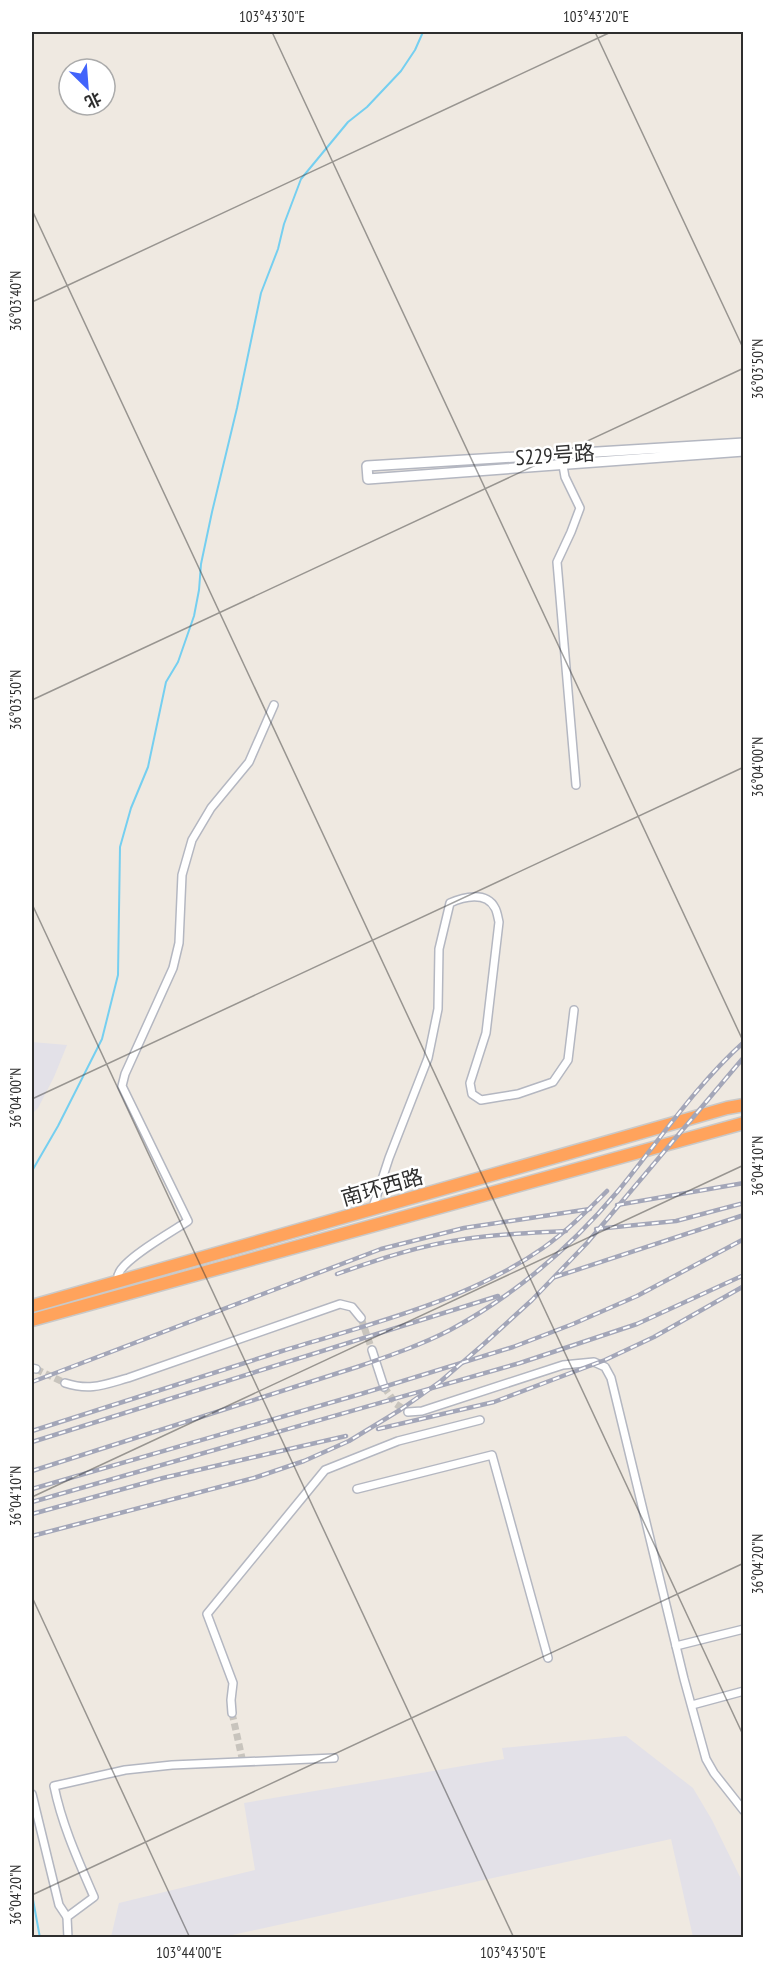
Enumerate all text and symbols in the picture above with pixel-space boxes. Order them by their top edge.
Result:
text: 103°43'30"E [239,7,305,26]
text: 103°43'20"E [563,7,629,26]
north arrow [57,57,117,117]
text: 北 [82,88,105,113]
text: 36°03'40"N [6,271,25,331]
text: 36°03'50"N [748,339,767,399]
street label: S229号路 [514,439,596,471]
text: 36°03'50"N [6,670,25,730]
text: 36°04'00"N [748,737,767,797]
text: 36°04'00"N [6,1068,25,1128]
text: 36°04'10"N [748,1136,767,1196]
street label: 南环西路 [338,1162,426,1212]
text: 36°04'10"N [6,1466,25,1526]
text: 36°04'20"N [748,1534,767,1594]
text: 36°04'20"N [6,1865,25,1925]
text: 103°44'00"E [156,1943,222,1962]
text: 103°43'50"E [480,1943,546,1962]

